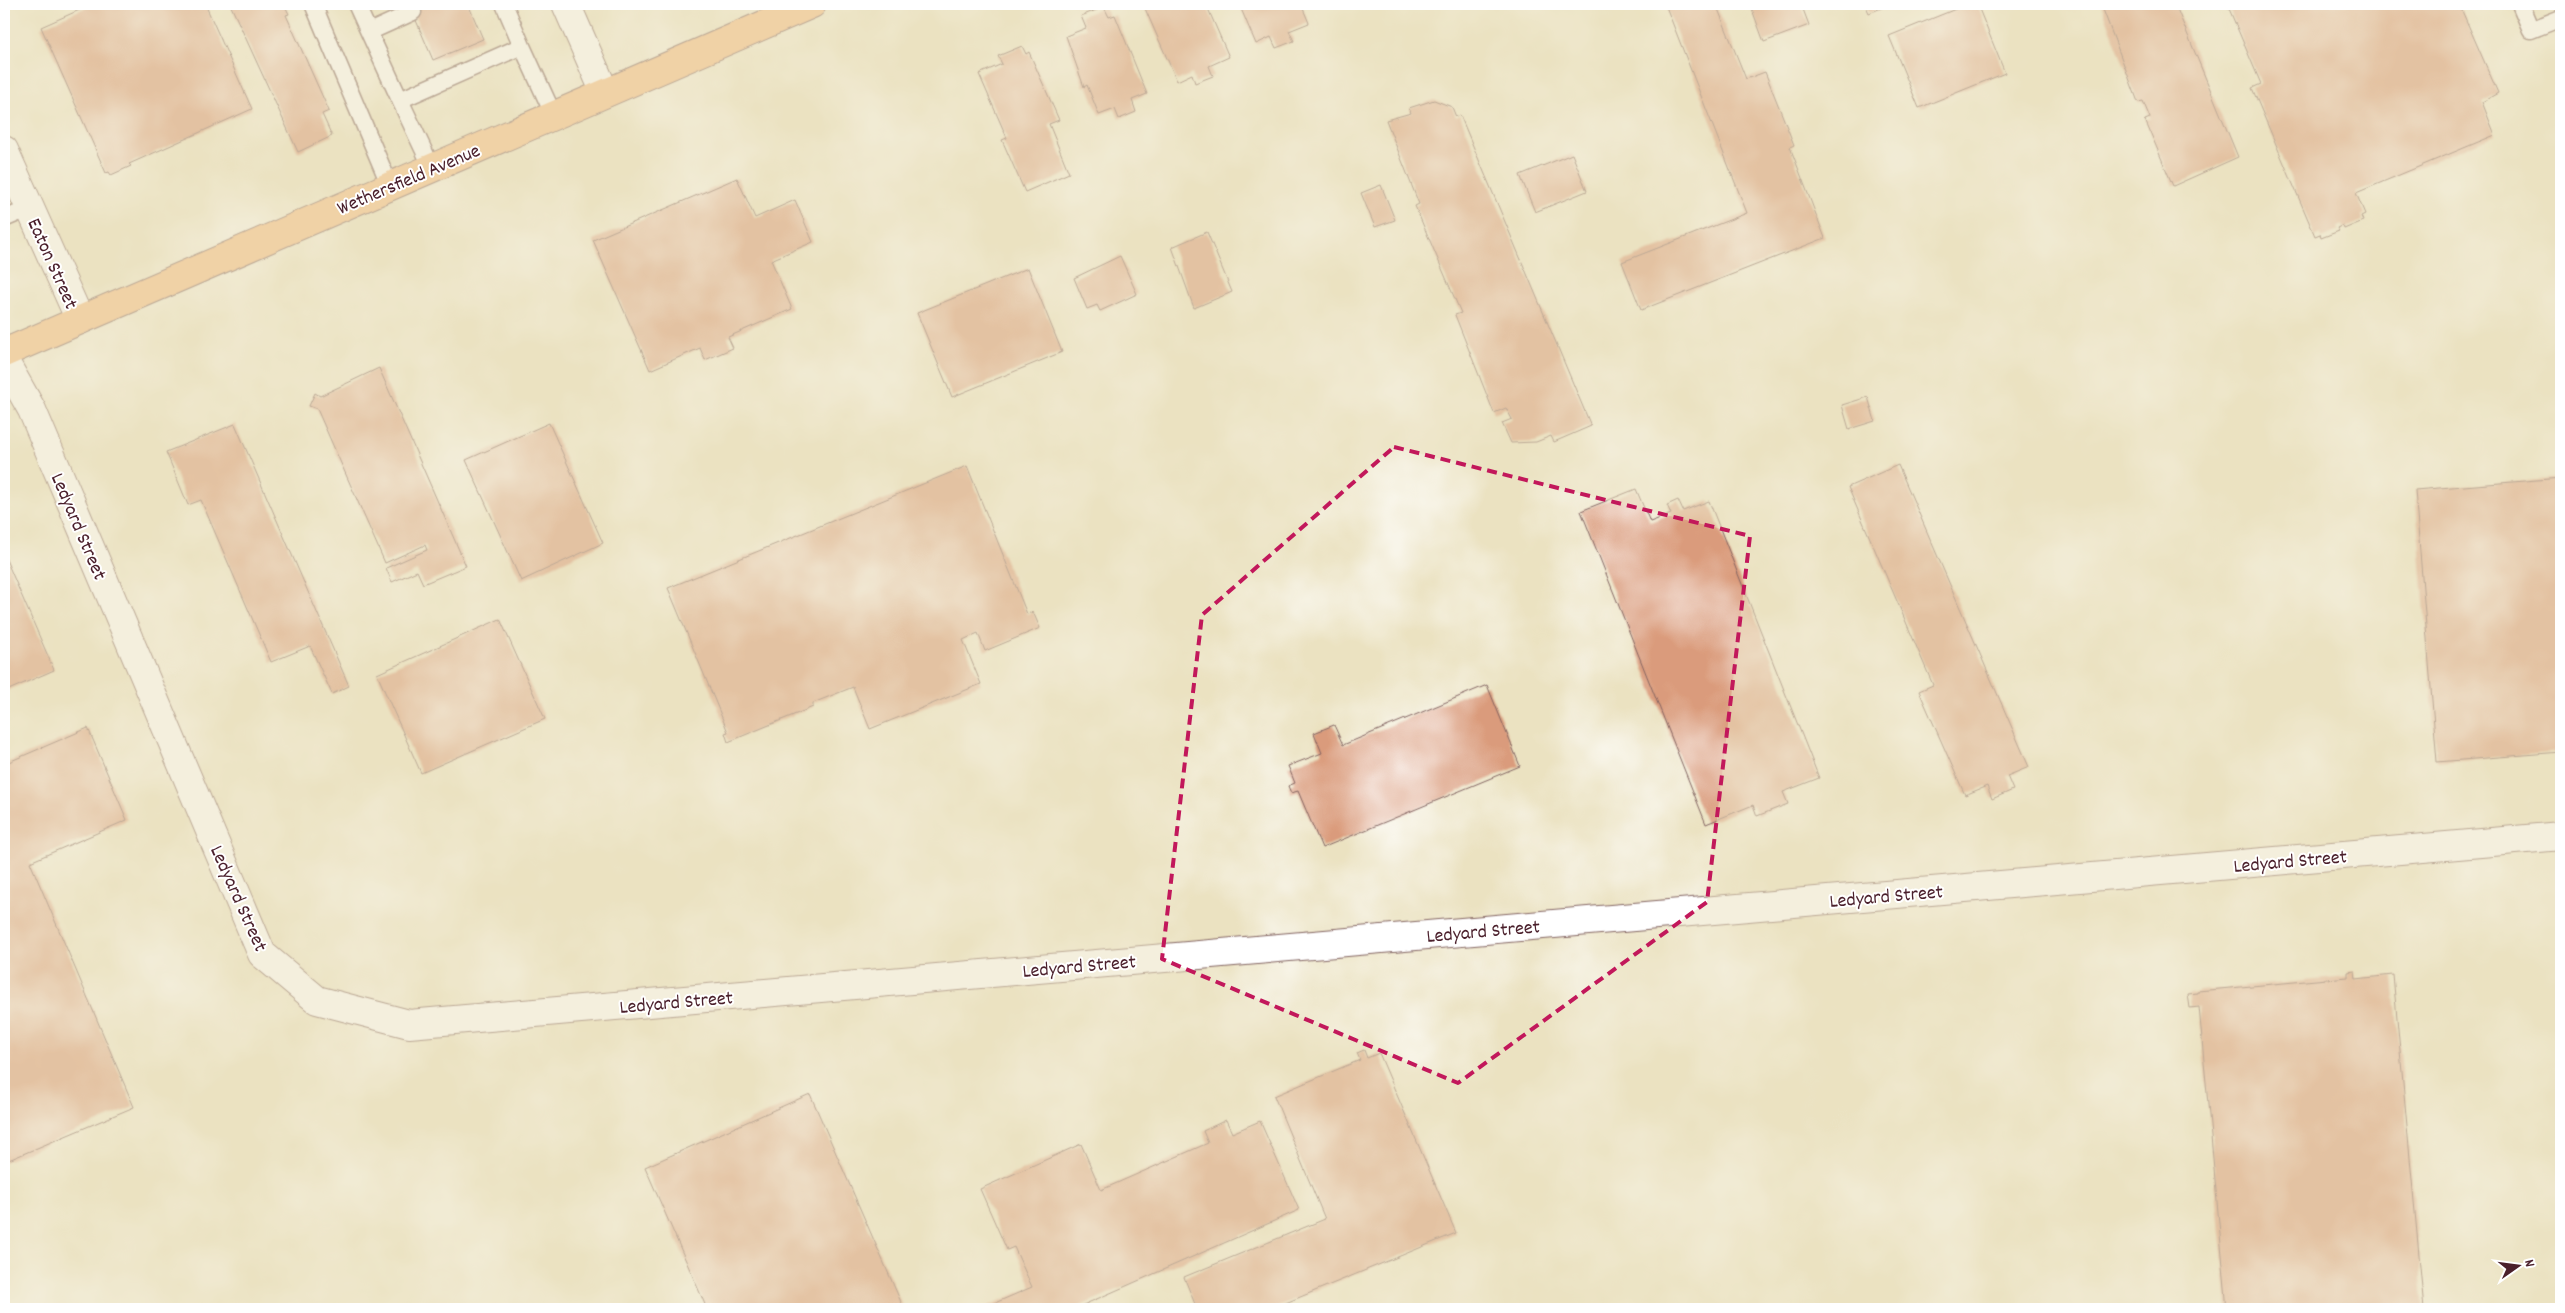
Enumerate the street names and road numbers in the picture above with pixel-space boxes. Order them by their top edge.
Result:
street label: Wethersfield Avenue [333,138,485,224]
street label: Eaton Street [19,214,84,314]
street label: Ledyard Street [42,469,112,585]
street label: Ledyard Street [201,842,273,957]
street label: Ledyard Street [2232,844,2348,882]
street label: Ledyard Street [1828,879,1944,917]
street label: Ledyard Street [1425,914,1541,952]
street label: Ledyard Street [1021,949,1137,987]
street label: Ledyard Street [618,985,734,1023]

